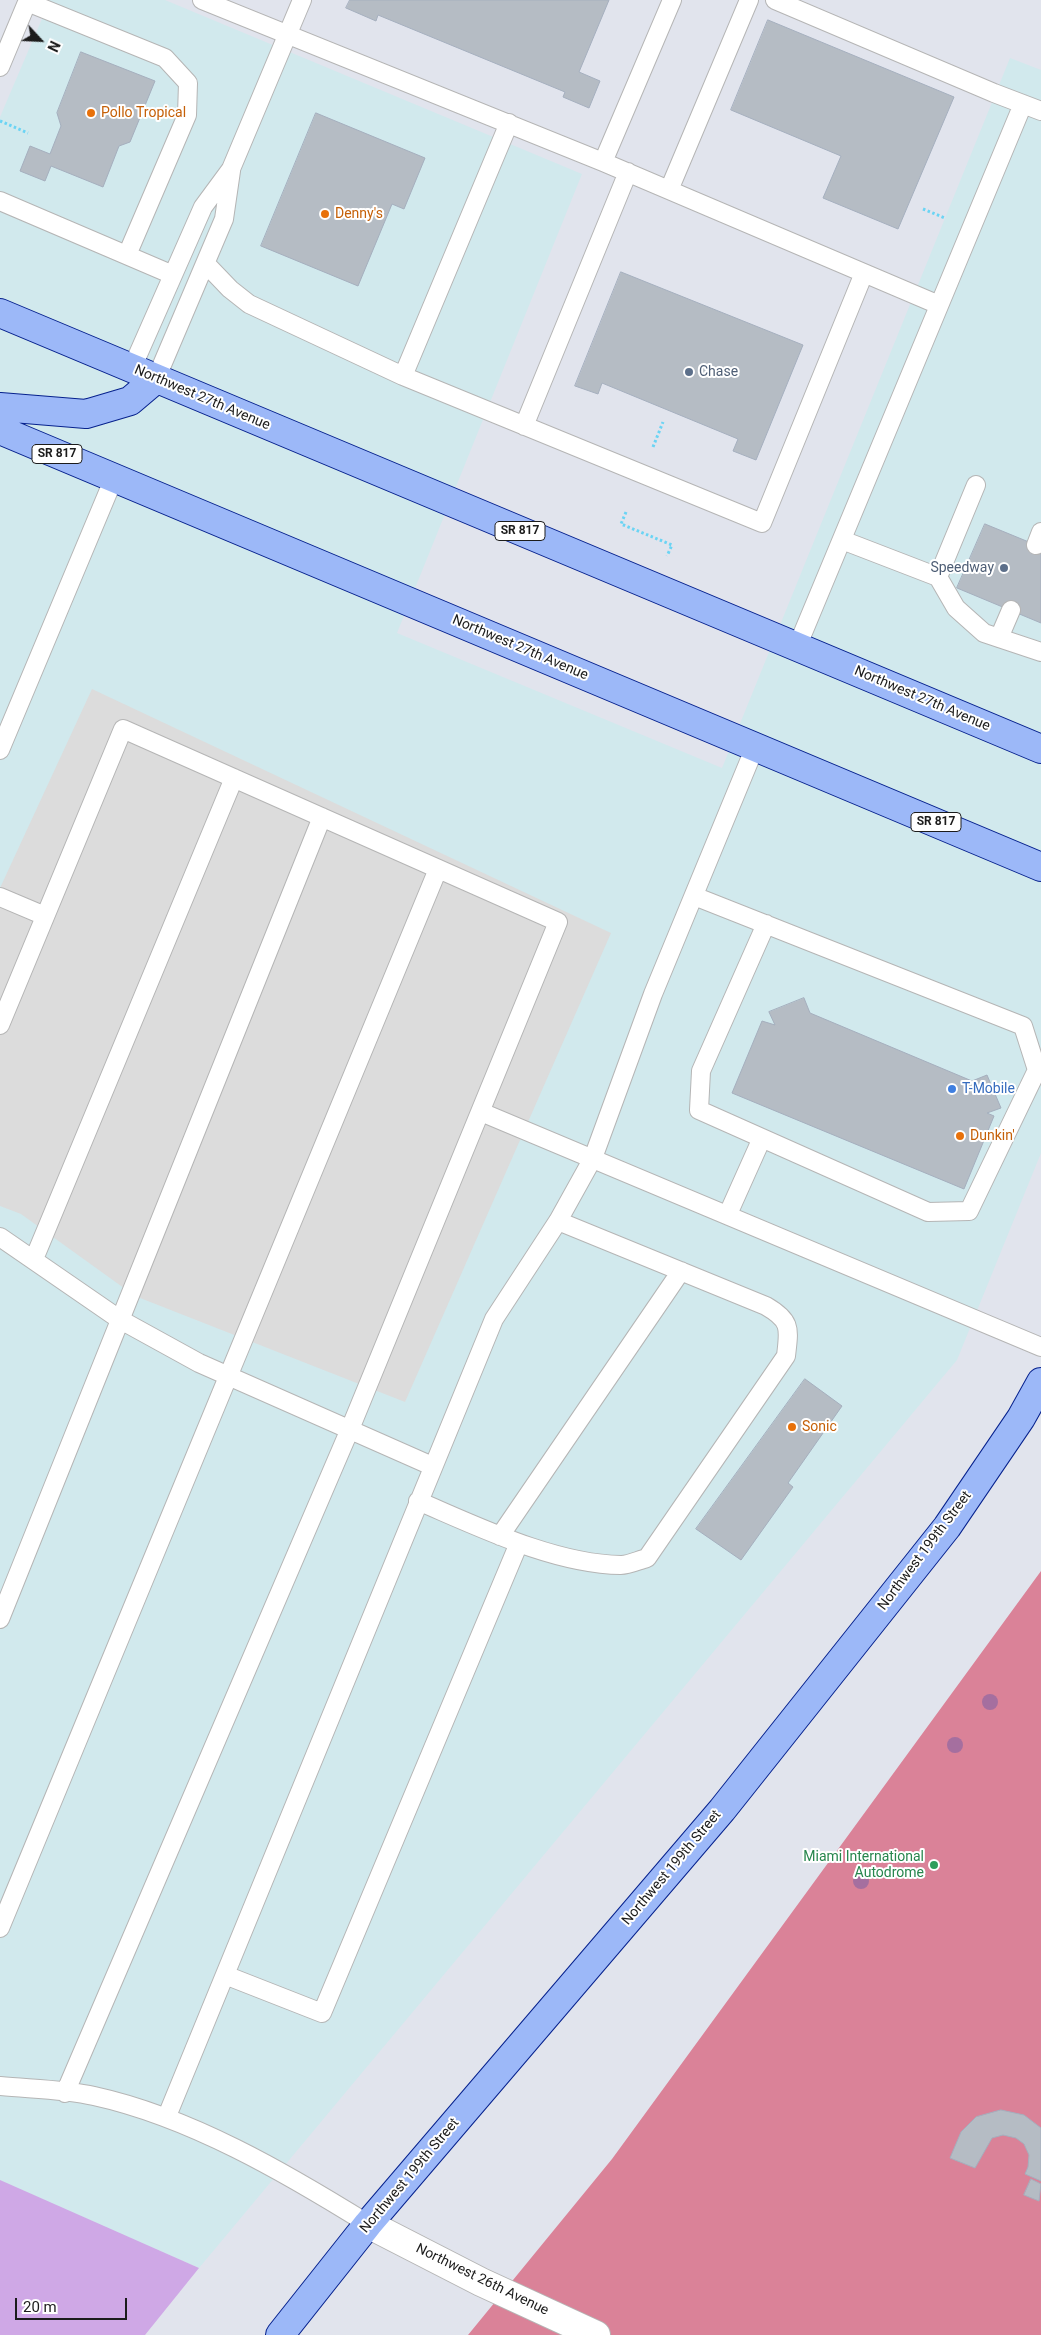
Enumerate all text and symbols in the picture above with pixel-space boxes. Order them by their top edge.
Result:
north arrow [15,15,65,65]
text: N [44,38,63,54]
place label: Pollo Tropical [101,105,186,121]
marker: Pollo Tropical [85,107,97,119]
place label: Denny's [335,206,383,222]
marker: Denny's [319,208,331,220]
street label: Northwest 27th Avenue [132,362,272,434]
place label: Chase [699,364,738,380]
marker: Chase [683,366,695,378]
road number: SR 817 [32,444,82,464]
road number: SR 817 [495,522,545,540]
place label: Speedway [930,560,994,576]
marker: Speedway [998,562,1010,574]
street label: Northwest 27th Avenue [450,612,590,684]
street label: Northwest 27th Avenue [852,663,992,735]
road number: SR 817 [911,812,961,832]
place label: T-Mobile [962,1081,1015,1097]
marker: T-Mobile [946,1083,958,1095]
place label: Dunkin' [970,1128,1015,1144]
marker: Dunkin' [954,1130,966,1142]
place label: Sonic [802,1419,837,1435]
marker: Sonic [786,1421,798,1433]
street label: Northwest 199th Street [875,1488,975,1614]
street label: Northwest 199th Street [619,1807,725,1929]
place label: Miami International Autodrome [803,1849,924,1881]
marker: Miami International Autodrome [928,1859,940,1871]
street label: Northwest 199th Street [357,2115,463,2237]
street label: Northwest 26th Avenue [413,2240,551,2320]
scale bar [18,2288,130,2320]
text: 20 m [23,2298,57,2316]

